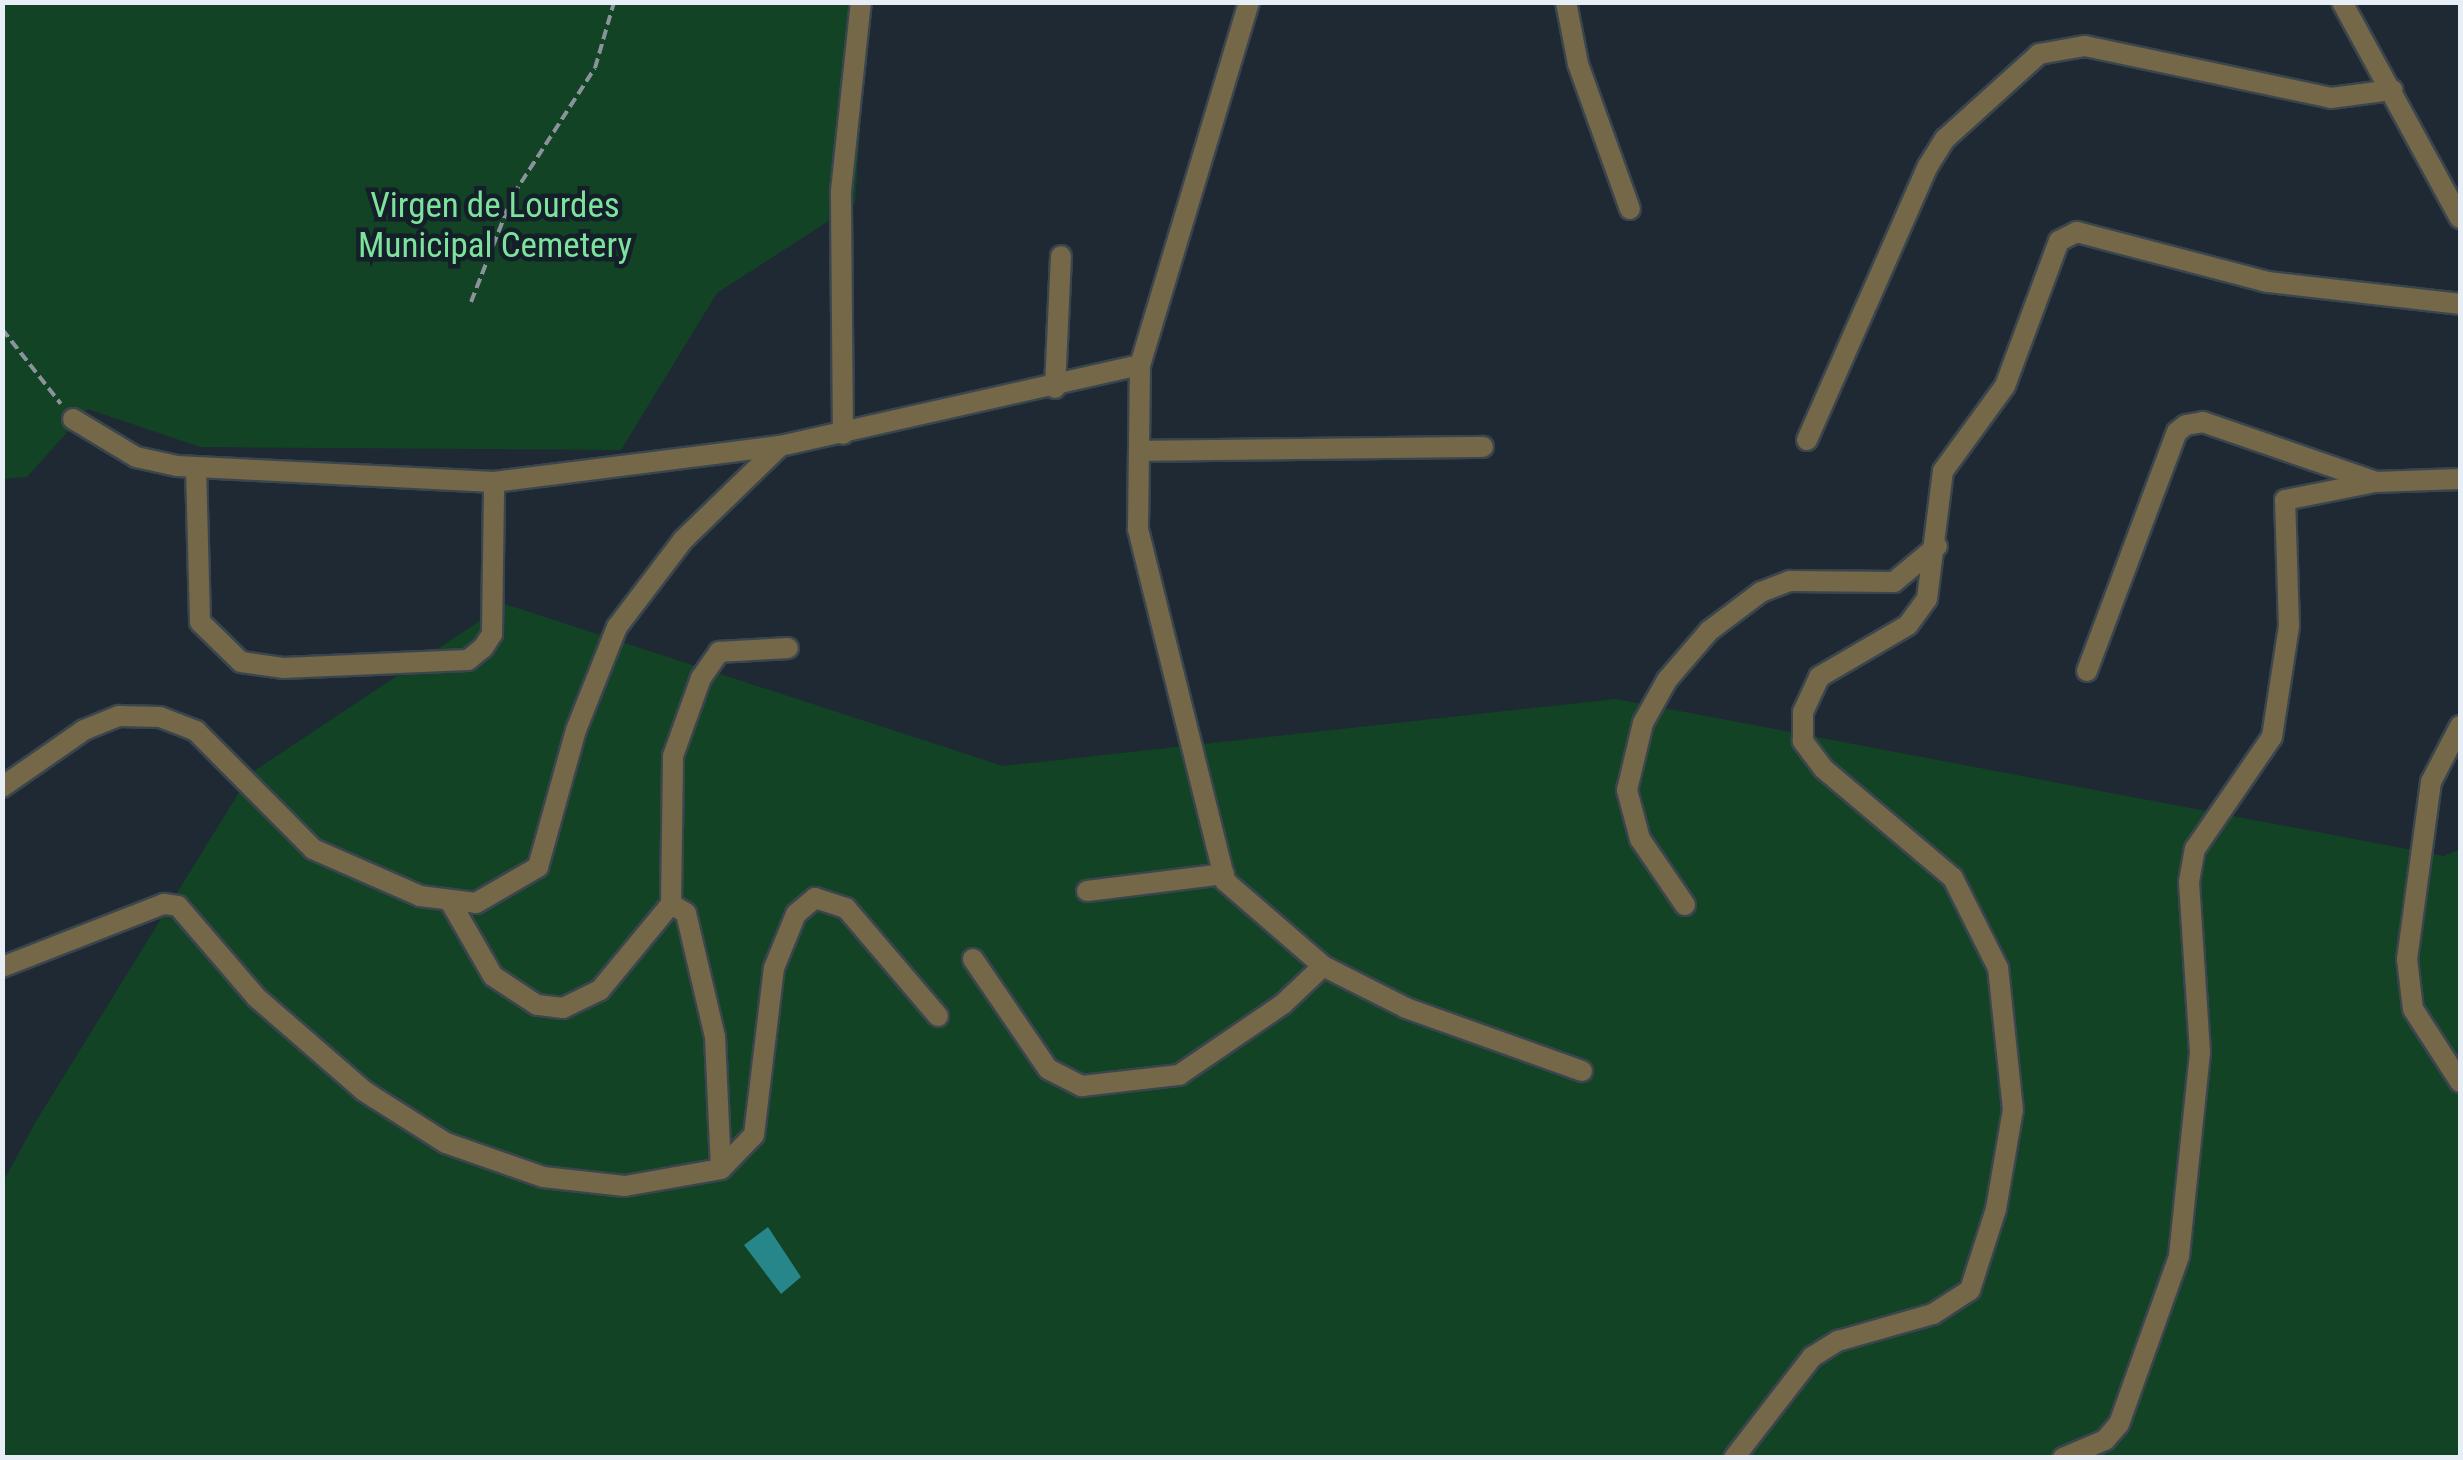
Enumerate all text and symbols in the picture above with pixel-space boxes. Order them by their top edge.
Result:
park label: Virgen de Lourdes Municipal Cemetery [358,185,632,267]

